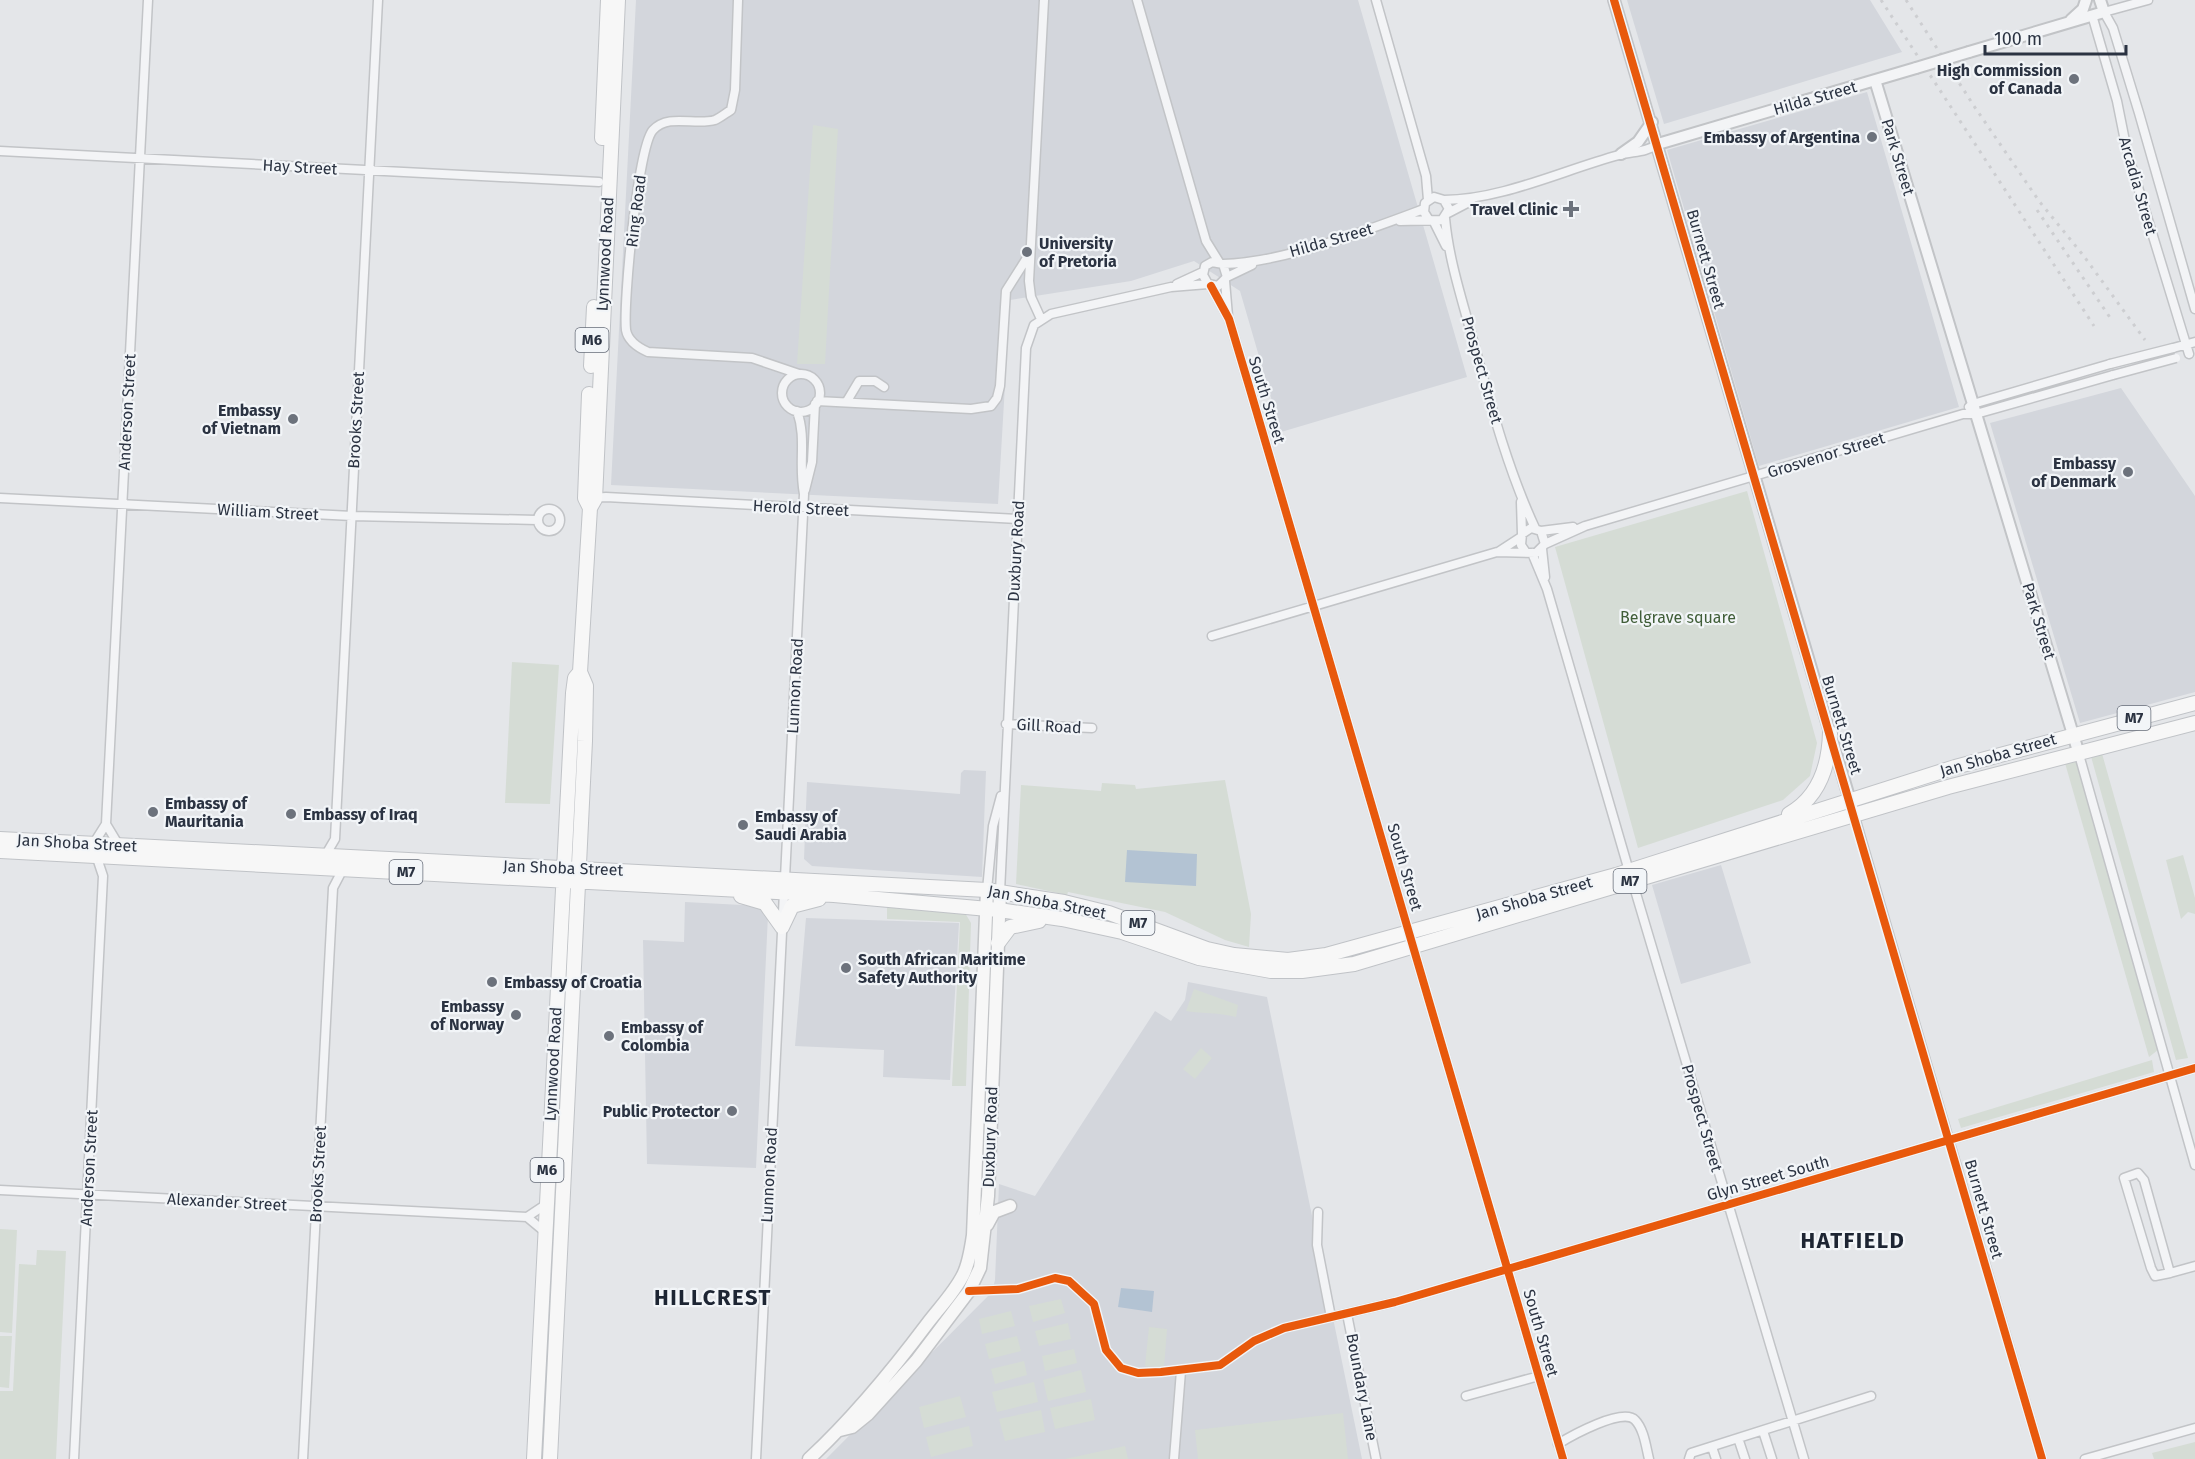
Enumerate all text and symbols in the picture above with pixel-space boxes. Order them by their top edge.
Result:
scale bar [1985,18,2126,56]
text: 100 m [1994,28,2042,50]
place label: High Commission of Canada [1937,61,2062,98]
marker: High Commission of Canada [2067,72,2081,86]
street label: Hilda Street [1771,77,1859,119]
street label: Park Street [1877,116,1919,198]
place label: Embassy of Argentina [1703,128,1860,147]
marker: Embassy of Argentina [1865,130,1879,144]
street label: Arcadia Street [2115,135,2161,238]
street label: Hay Street [262,156,338,178]
street label: Ring Road [622,174,650,248]
street label: Lynnwood Road [593,196,617,312]
place label: Travel Clinic [1470,200,1558,219]
marker: Travel Clinic [1562,200,1580,218]
street label: Burnett Street [1683,207,1729,311]
street label: Hilda Street [1287,219,1375,261]
place label: University of Pretoria [1039,234,1117,271]
marker: University of Pretoria [1020,245,1034,259]
street label: Prospect Street [1458,314,1506,426]
road number: M6 [576,328,608,352]
street label: Anderson Street [114,353,140,471]
street label: South Street [1245,354,1289,446]
street label: Brooks Street [344,371,368,469]
place label: Embassy of Vietnam [202,401,282,438]
marker: Embassy of Vietnam [286,412,300,426]
street label: Grosvenor Street [1765,428,1887,482]
place label: Embassy of Denmark [2031,454,2117,491]
marker: Embassy of Denmark [2121,465,2135,479]
street label: Herold Street [752,496,850,520]
street label: William Street [217,500,319,524]
street label: Duxbury Road [1004,500,1028,602]
street label: Park Street [2018,580,2060,662]
park label: Belgrave square [1620,608,1736,627]
street label: Lunnon Road [783,638,807,734]
street label: Burnett Street [1818,673,1866,777]
road number: M7 [2118,706,2150,730]
street label: Gill Road [1016,715,1082,737]
street label: Jan Shoba Street [1938,729,2059,781]
place label: Embassy of Mauritania [165,794,248,831]
marker: Embassy of Mauritania [146,805,160,819]
place label: Embassy of Iraq [303,805,418,824]
marker: Embassy of Iraq [284,807,298,821]
place label: Embassy of Saudi Arabia [755,807,847,844]
marker: Embassy of Saudi Arabia [736,818,750,832]
street label: South Street [1383,821,1427,913]
street label: Jan Shoba Street [16,830,138,856]
street label: Jan Shoba Street [503,856,624,880]
road number: M7 [390,860,422,884]
road number: M7 [1614,869,1646,893]
street label: Jan Shoba Street [1474,872,1595,924]
street label: Jan Shoba Street [986,881,1108,923]
road number: M7 [1122,911,1154,935]
place label: South African Maritime Safety Authority [858,950,1026,987]
marker: South African Maritime Safety Authority [839,961,853,975]
place label: Embassy of Croatia [504,973,642,992]
marker: Embassy of Croatia [485,975,499,989]
place label: Embassy of Norway [430,997,505,1034]
street label: Lynnwood Road [541,1006,565,1122]
marker: Embassy of Norway [509,1008,523,1022]
place label: Embassy of Colombia [621,1018,704,1055]
marker: Embassy of Colombia [602,1029,616,1043]
street label: Prospect Street [1678,1062,1726,1174]
street label: Duxbury Road [979,1086,1001,1188]
place label: Public Protector [603,1102,721,1121]
marker: Public Protector [725,1104,739,1118]
street label: Anderson Street [76,1109,102,1227]
street label: Brooks Street [306,1125,330,1223]
street label: Lunnon Road [757,1127,781,1223]
street label: Glyn Street South [1705,1151,1831,1205]
street label: Burnett Street [1961,1157,2007,1261]
road number: M6 [530,1158,564,1182]
street label: Alexander Street [167,1189,288,1215]
district label: HATFIELD [1801,1227,1905,1254]
district label: HILLCREST [654,1284,772,1311]
street label: South Street [1519,1287,1563,1379]
street label: Boundary Lane [1342,1332,1382,1442]

